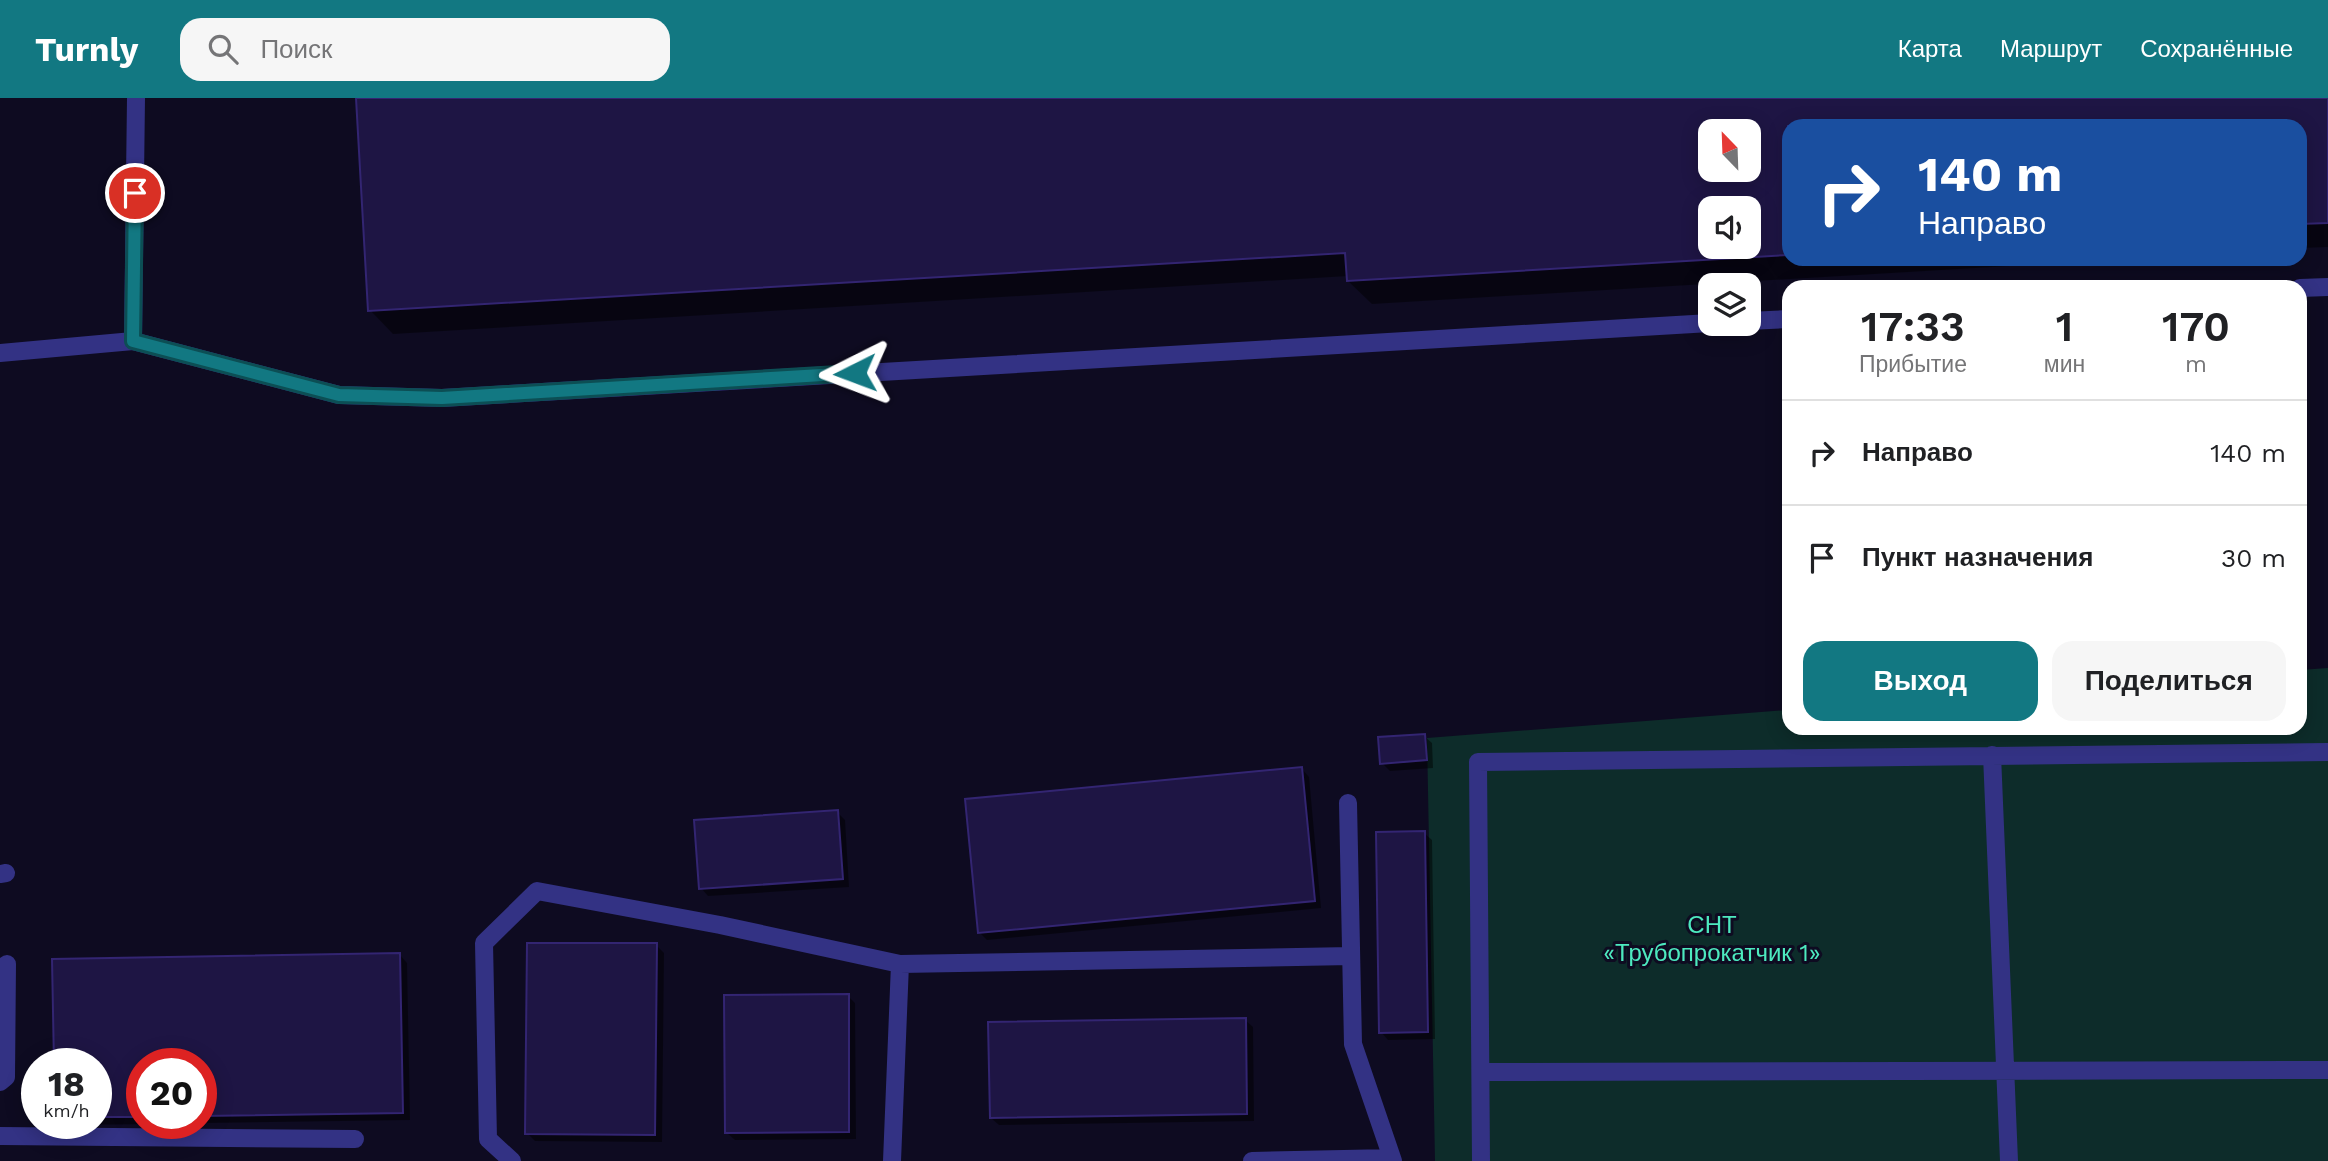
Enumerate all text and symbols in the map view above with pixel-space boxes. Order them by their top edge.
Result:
search box [180,18,670,81]
text: Turnly [35,30,138,69]
icon: search [204,30,242,68]
text: Поиск [260,34,332,64]
text: Карта [1898,35,1962,63]
text: Маршрут [2000,35,2102,63]
text: Сохранённые [2140,35,2293,63]
north arrow [1698,119,1760,182]
map controls [1698,119,1761,336]
text: 140 m [1918,145,2062,203]
icon: right [1803,147,1894,238]
pin [105,163,165,223]
icon: arrive [116,174,154,212]
button: sound [1698,196,1761,259]
text: Направо [1918,204,2046,242]
button: layers [1698,273,1761,336]
text: 17:33 [1861,302,1965,351]
text: 1 [2056,302,2073,351]
text: 170 [2162,302,2230,351]
position arrow [818,336,892,410]
text: Прибытие [1859,351,1967,378]
text: мин [2044,351,2085,378]
text: m [2185,351,2207,378]
icon: right [1803,434,1841,472]
text: Направо [1862,437,1973,467]
text: 140 m [2210,438,2286,468]
icon: arrive [1803,539,1841,577]
text: Пункт назначения [1862,542,2093,572]
text: 30 m [2221,543,2286,573]
button: Выход [1803,641,2038,721]
button: Поделиться [2052,641,2286,721]
park label: СНТ «Трубопрокатчик 1» [1603,911,1821,967]
speed limit sign: 20 [126,1048,217,1139]
text: 18 [48,1063,85,1105]
text: km/h [43,1100,90,1121]

